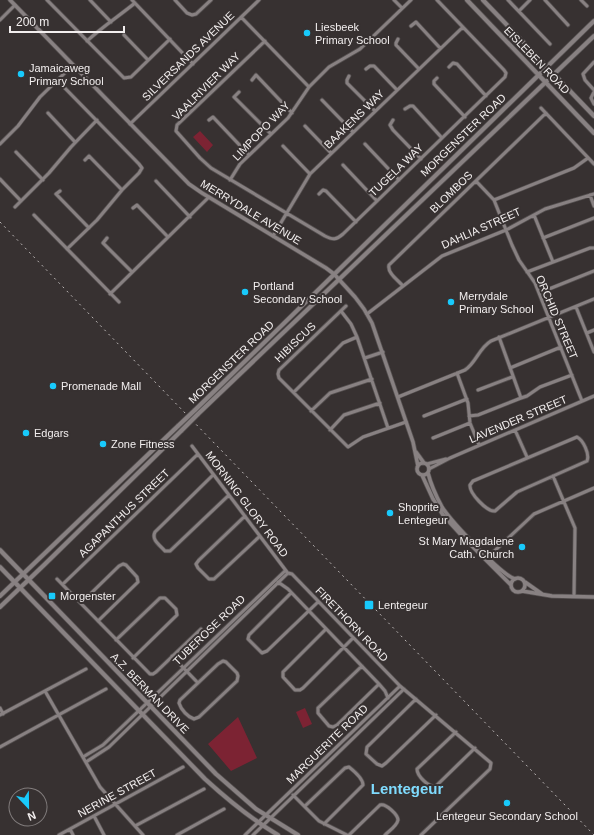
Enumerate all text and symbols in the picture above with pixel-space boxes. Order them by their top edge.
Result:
scale bar [10,8,124,34]
street label: SILVERSANDS AVENUE [140,9,236,103]
text: 200 m [16,15,49,29]
place label: Liesbeek Primary School [315,21,390,46]
street label: EISLEBEN ROAD [502,24,572,96]
marker: Liesbeek Primary School [302,28,312,38]
street label: VAALRIVIER WAY [170,49,243,122]
place label: Jamaicaweg Primary School [29,62,104,87]
marker: Jamaicaweg Primary School [16,69,26,79]
street label: BAAKENS WAY [321,87,387,151]
street label: MORGENSTER ROAD [418,91,508,179]
street label: LIMPOPO WAY [230,99,293,163]
street label: TUGELA WAY [367,141,426,199]
street label: BLOMBOS [427,169,475,215]
street label: MERRYDALE AVENUE [199,177,303,247]
street label: DAHLIA STREET [439,205,523,251]
street label: ORCHID STREET [534,273,580,361]
place label: Portland Secondary School [253,280,342,305]
marker: Portland Secondary School [240,287,250,297]
place label: Merrydale Primary School [459,290,534,315]
marker: Merrydale Primary School [446,297,456,307]
street label: MORGENSTER ROAD [186,318,276,406]
street label: HIBISCUS [272,320,318,364]
place label: Promenade Mall [61,380,141,392]
marker: Promenade Mall [48,381,58,391]
street label: LAVENDER STREET [467,393,569,445]
place label: Edgars [34,427,69,439]
marker: Edgars [21,428,31,438]
place label: Zone Fitness [111,438,175,450]
marker: Zone Fitness [98,439,108,449]
street label: MORNING GLORY ROAD [203,449,291,559]
street label: AGAPANTHUS STREET [76,466,172,559]
place label: Shoprite Lentegeur [398,501,448,526]
marker: Shoprite Lentegeur [385,508,395,518]
place label: St Mary Magdalene Cath. Church [419,535,514,560]
marker: St Mary Magdalene Cath. Church [517,542,527,552]
street label: FIRETHORN ROAD [313,584,391,664]
place label: Morgenster [60,590,116,602]
marker: Morgenster [47,591,57,601]
street label: TUBEROSE ROAD [171,593,247,667]
marker: Lentegeur [363,599,375,611]
place label: Lentegeur [378,599,428,611]
street label: A.Z. BERMAN DRIVE [109,650,191,736]
street label: MARGUERITE ROAD [284,702,370,786]
street label: NERINE STREET [76,766,159,820]
district label: Lentegeur [371,780,443,797]
north arrow [8,787,48,827]
marker: Lentegeur Secondary School [502,798,512,808]
text: N [26,809,38,823]
place label: Lentegeur Secondary School [436,810,578,822]

